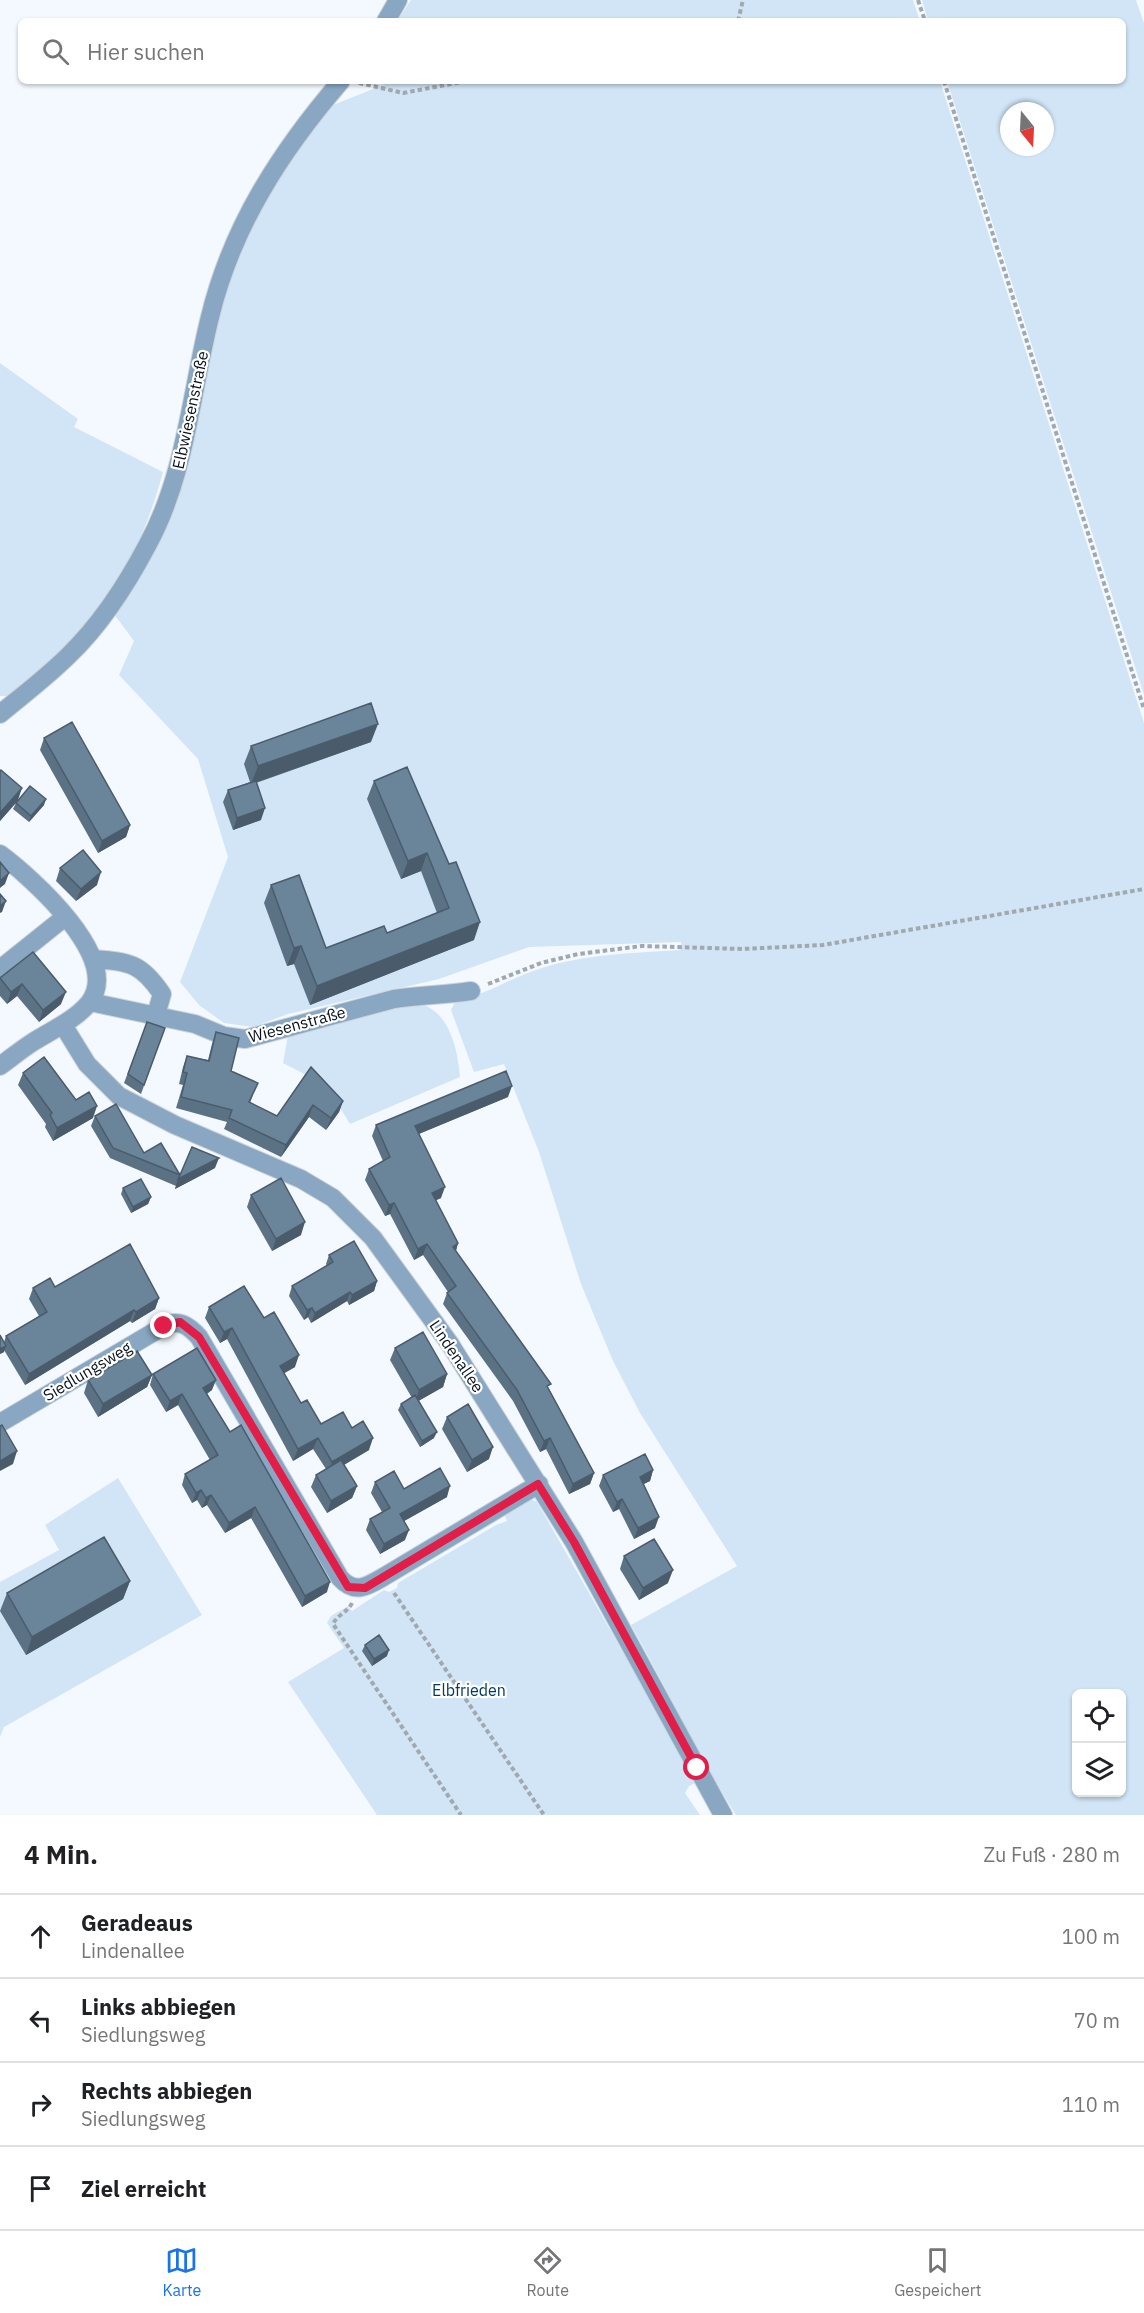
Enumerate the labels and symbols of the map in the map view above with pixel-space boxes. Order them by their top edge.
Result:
north arrow [1000,102,1054,156]
street label: Elbwiesenstraße [168,349,212,471]
street label: Wiesenstraße [246,1001,348,1047]
route end [150,1312,176,1338]
street label: Lindenallee [426,1316,489,1396]
street label: Siedlungsweg [39,1337,135,1405]
park label: Elbfrieden [432,1680,506,1700]
route start [683,1754,709,1780]

